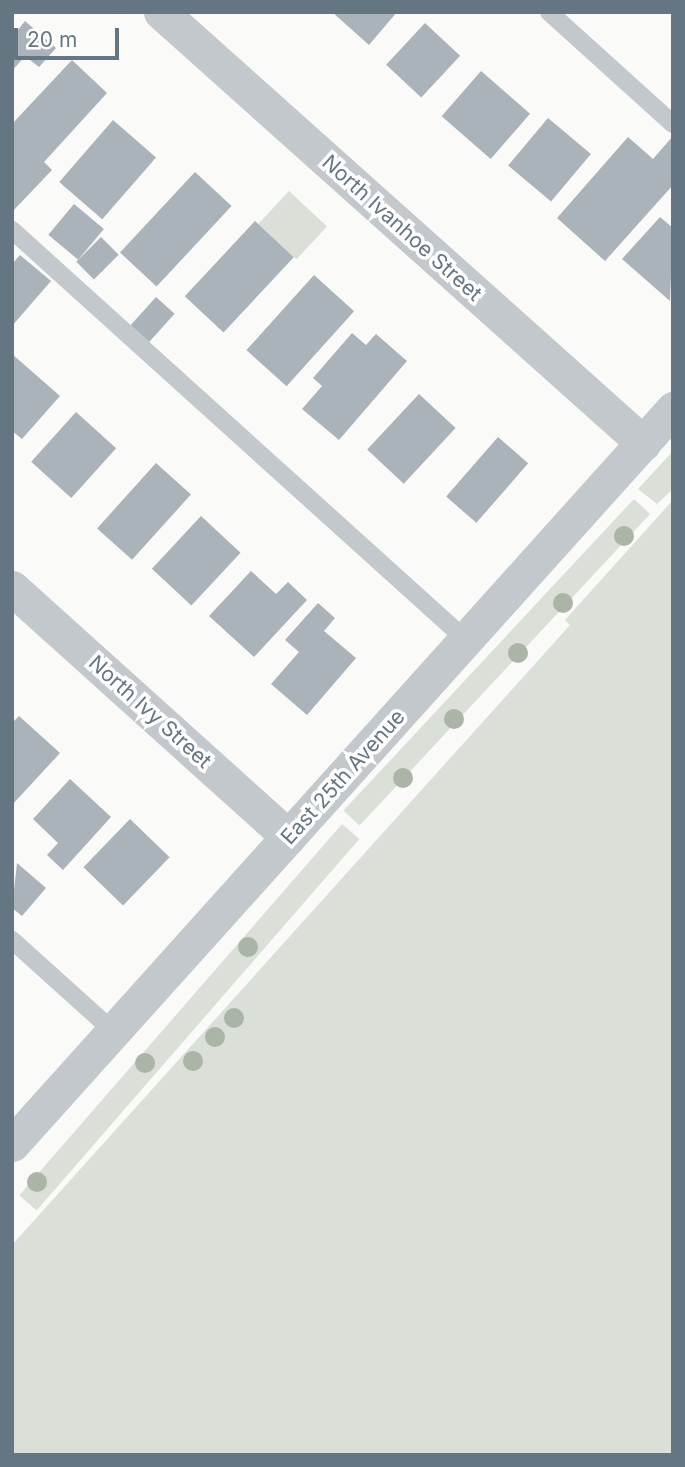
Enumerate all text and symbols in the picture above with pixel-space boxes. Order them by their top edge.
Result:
scale bar [18,14,122,58]
text: 20 m [27,27,77,52]
street label: North Ivanhoe Street [317,150,487,306]
street label: North Ivy Street [83,650,217,774]
street label: East 25th Avenue [276,704,410,850]

